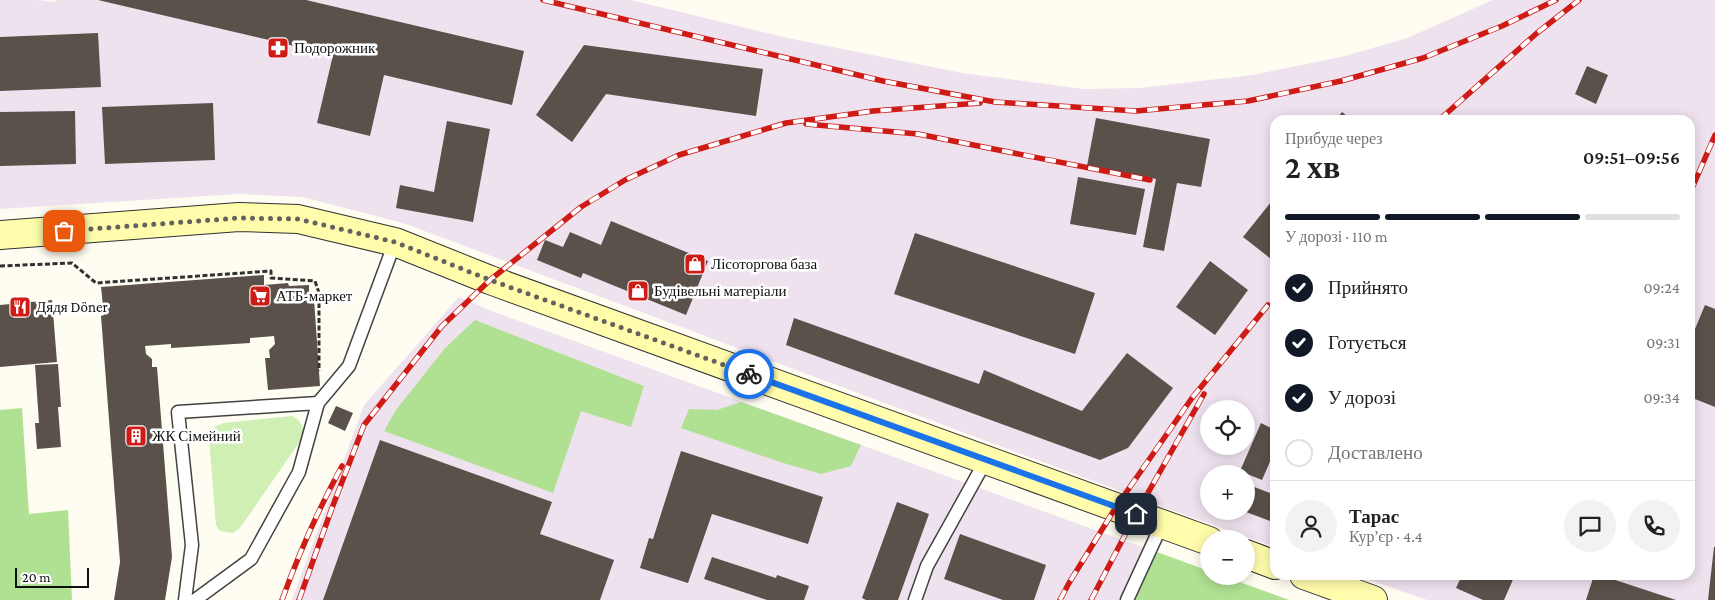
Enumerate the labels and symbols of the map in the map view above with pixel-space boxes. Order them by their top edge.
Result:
pharmacy icon: Подорожник [266,36,290,60]
place label: Подорожник [294,40,376,56]
pin [43,210,85,252]
shop icon: Лісоторгова база [683,252,707,276]
place label: Лісоторгова база [711,256,818,272]
shop icon: Будівельні матеріали [626,279,650,303]
place label: Будівельні матеріали [654,283,786,299]
supermarket icon: АТБ-маркет [248,284,272,308]
place label: АТБ-маркет [276,288,353,304]
restaurant icon: Дядя Döner [8,295,32,319]
place label: Дядя Döner [36,299,109,315]
courier [724,349,774,399]
building icon: ЖК Сімейний [124,424,148,448]
place label: ЖК Сімейний [152,428,241,444]
pin [1115,493,1157,535]
scale bar [15,565,89,588]

